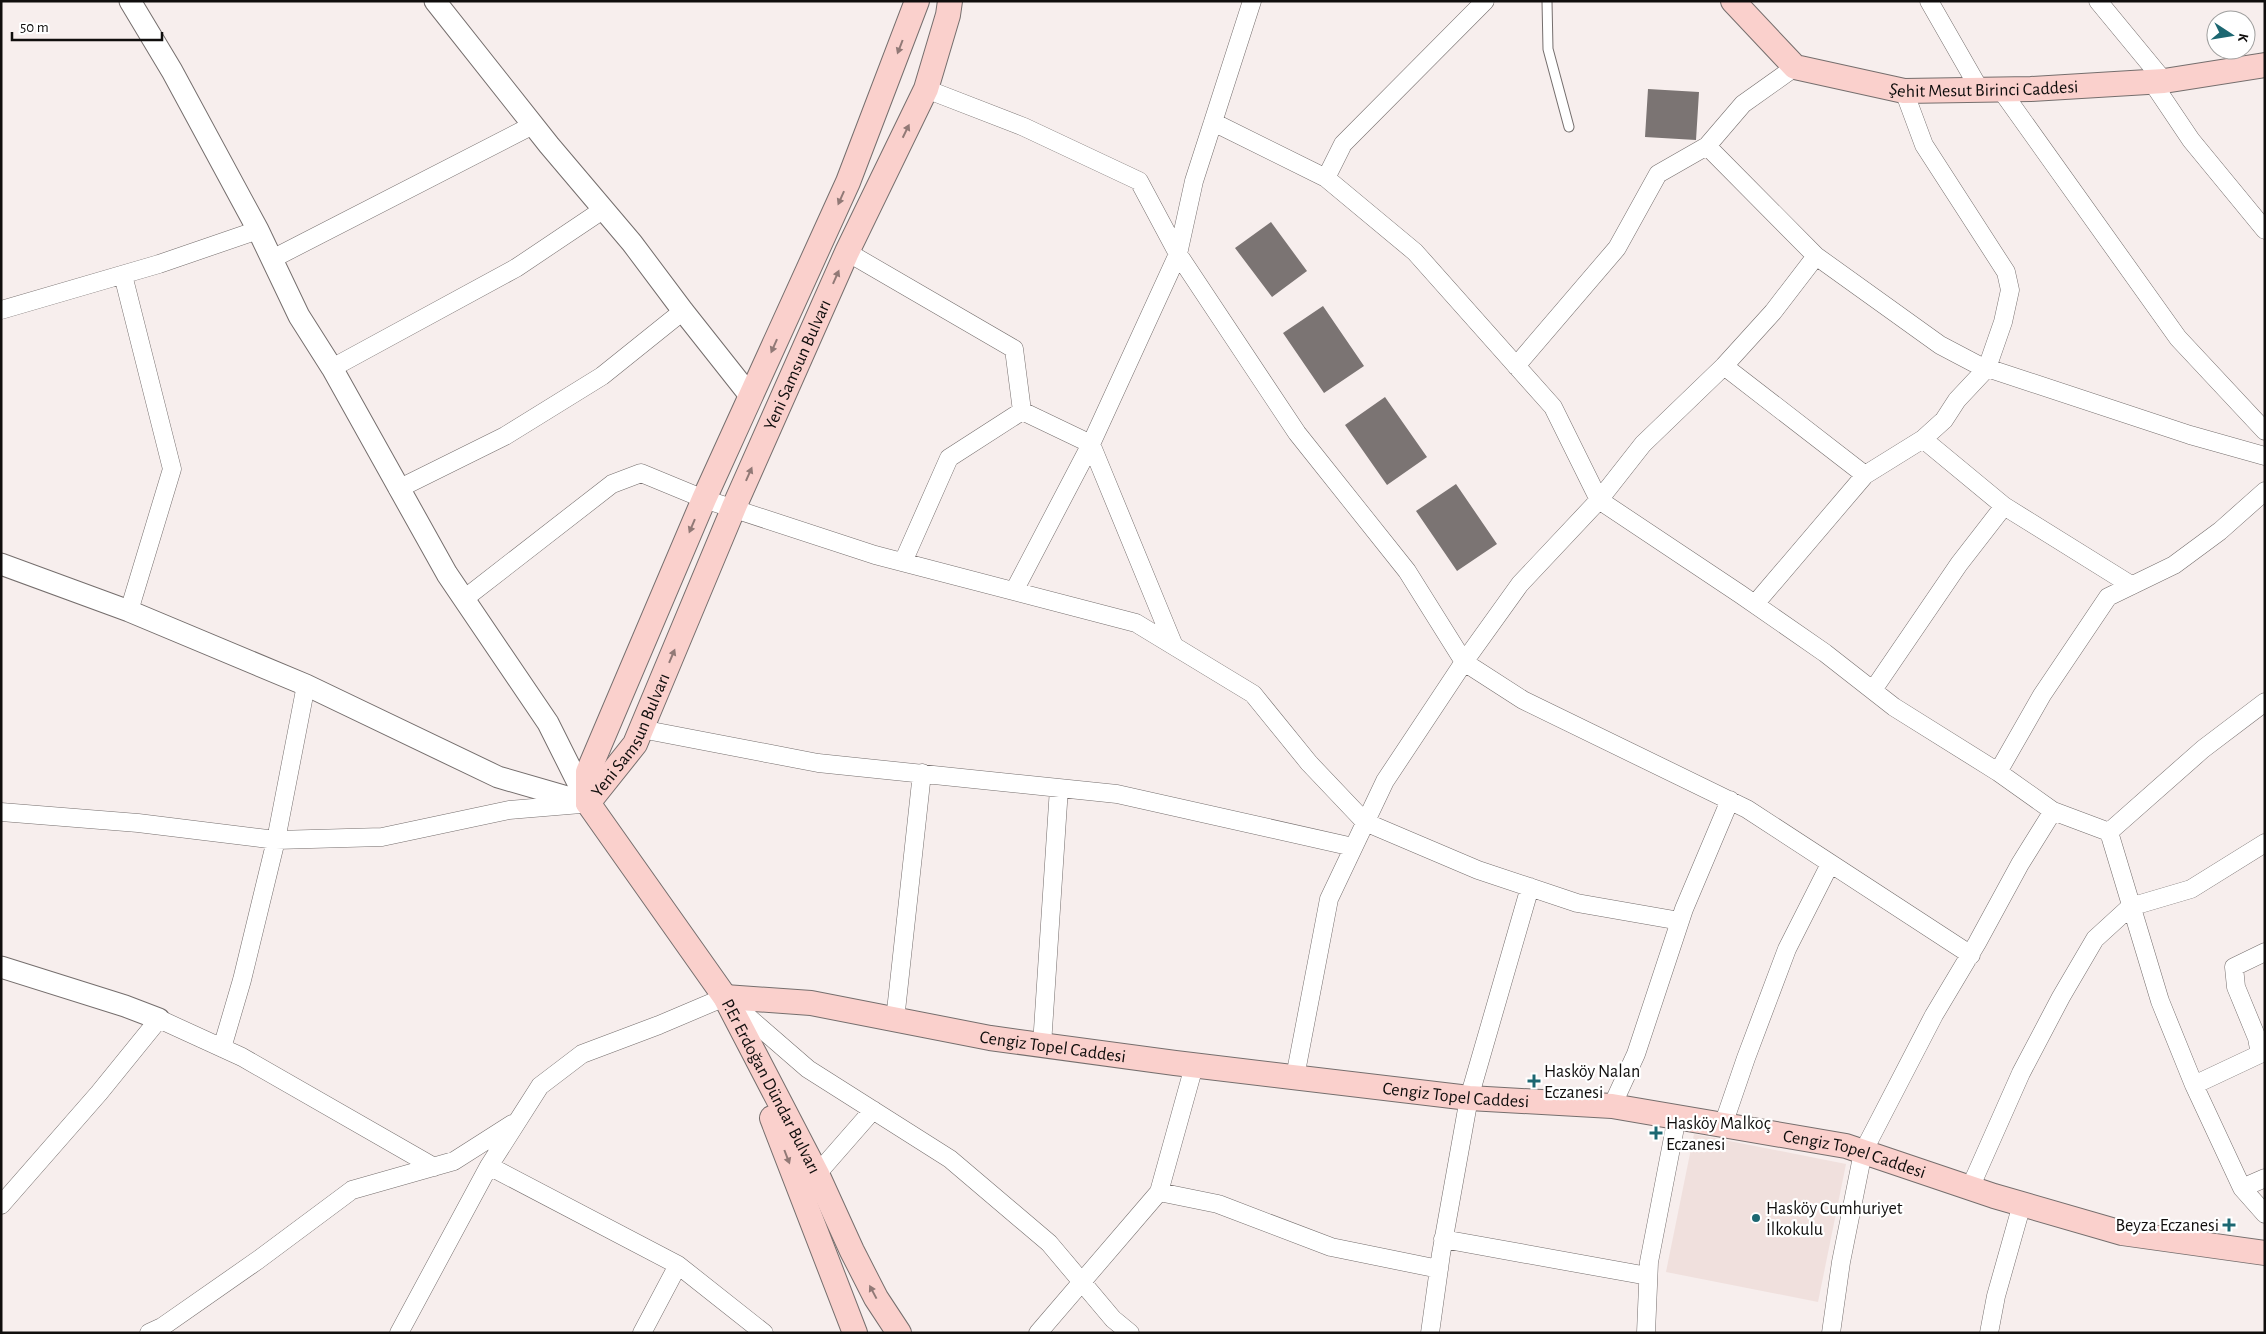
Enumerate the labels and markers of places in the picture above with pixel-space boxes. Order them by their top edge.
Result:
place label: Hasköy Nalan Eczanesi [1544,1063,1640,1102]
marker: Hasköy Nalan Eczanesi [1528,1075,1540,1087]
place label: Hasköy Malkoç Eczanesi [1666,1115,1771,1154]
marker: Hasköy Malkoç Eczanesi [1650,1127,1662,1139]
place label: Hasköy Cumhuriyet İlkokulu [1766,1200,1903,1239]
marker: Hasköy Cumhuriyet İlkokulu [1750,1212,1762,1224]
place label: Beyza Eczanesi [2116,1217,2219,1235]
marker: Beyza Eczanesi [2223,1219,2235,1231]

